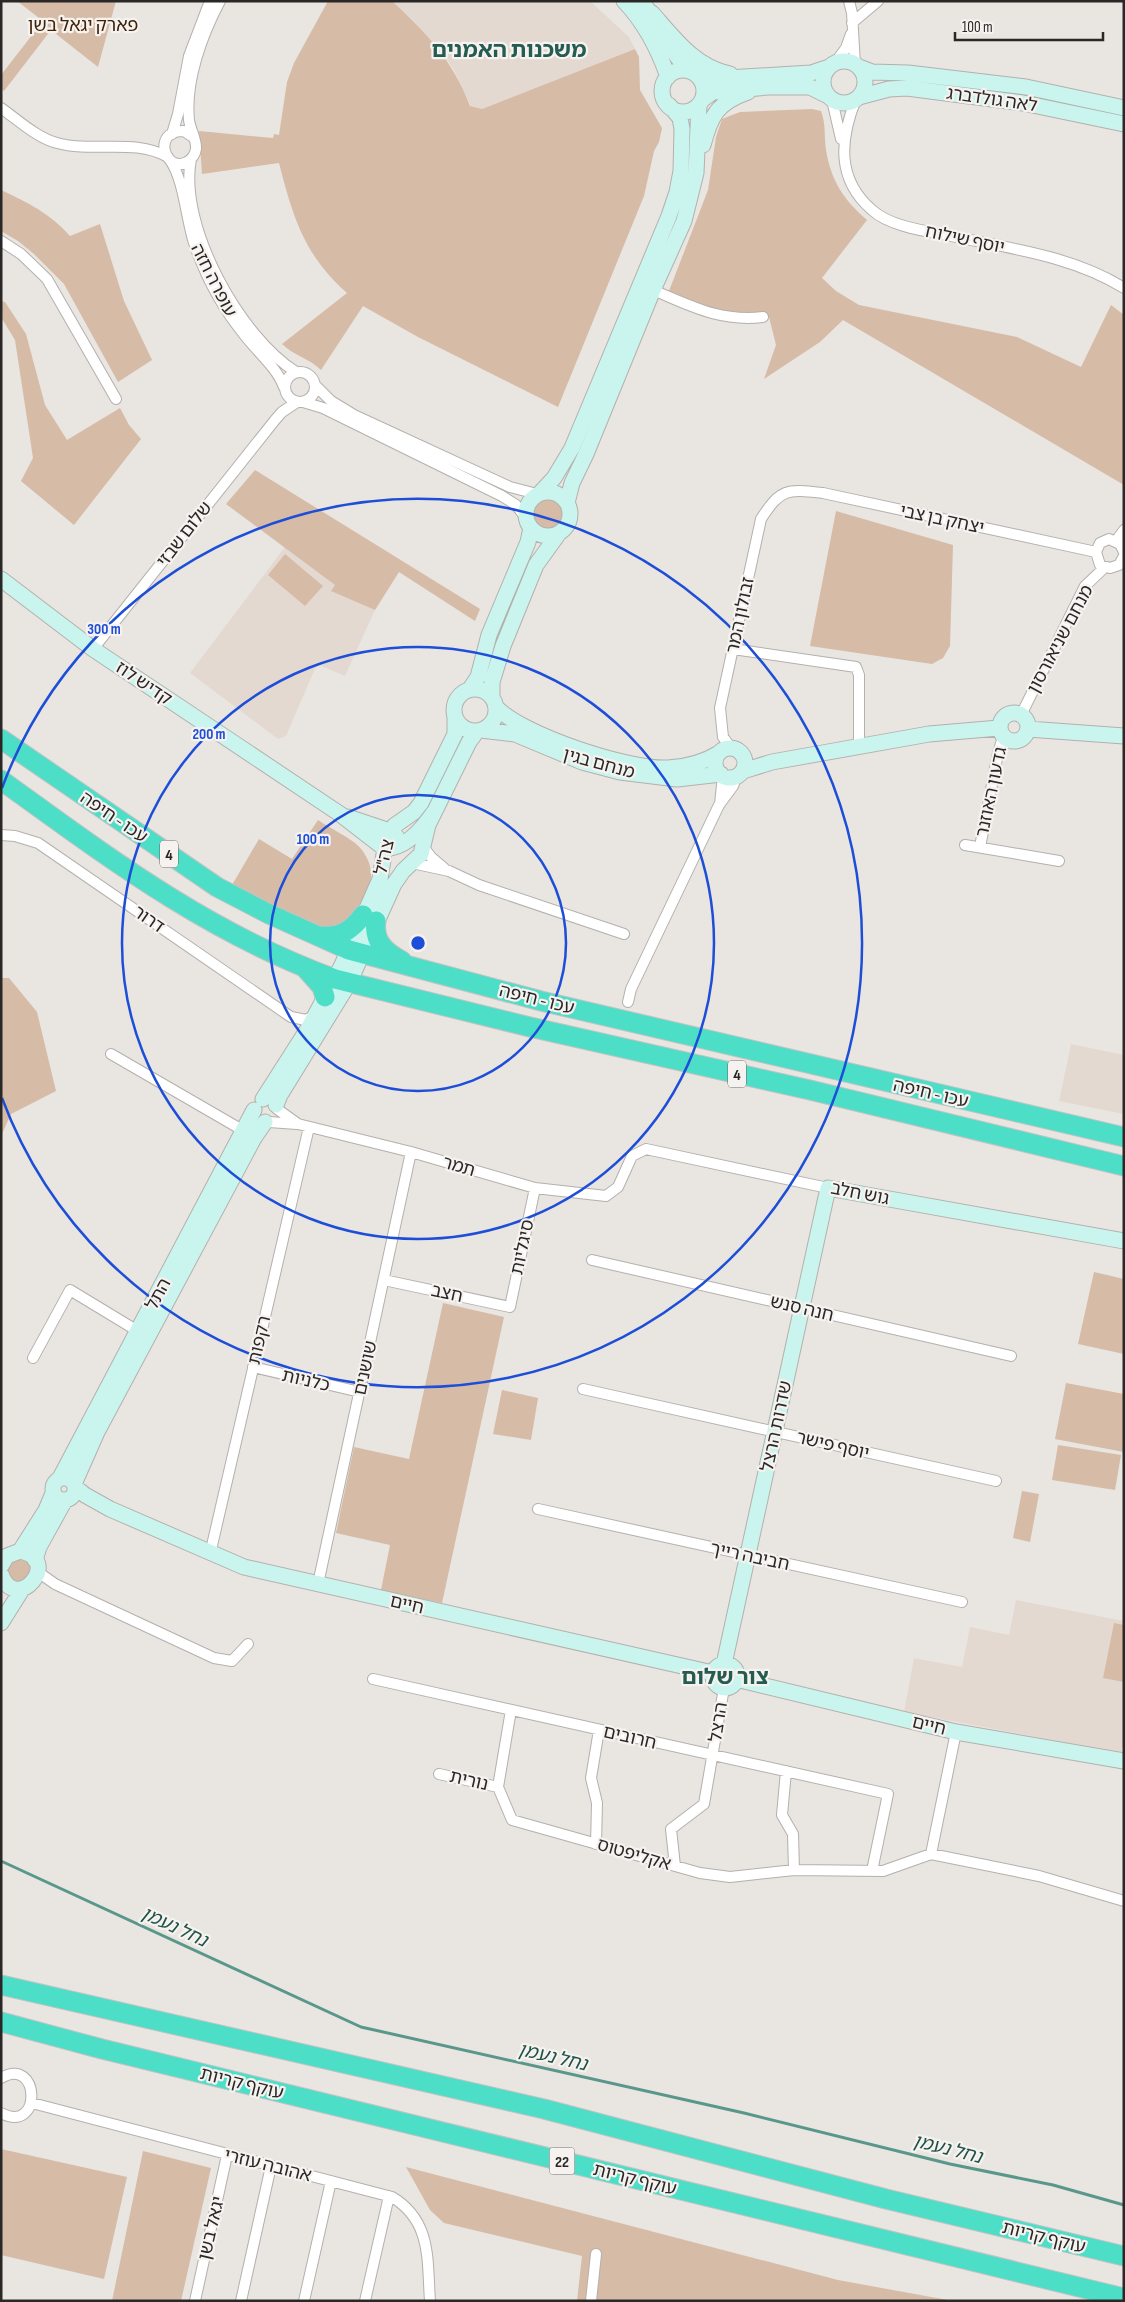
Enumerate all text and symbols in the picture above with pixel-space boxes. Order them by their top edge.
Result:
scale bar [955,10,1102,42]
park label: פארק יגאל בשן [28,15,138,36]
text: 100 m [962,18,993,37]
district label: משכנות האמנים [432,37,586,64]
street label: לאה גולדברג [945,83,1039,116]
street label: יוסף שילוח [923,221,1007,258]
street label: עופרה חזה [186,240,241,320]
street label: שלום שבזי [152,497,216,571]
street label: יצחק בן צבי [898,500,986,539]
street label: זבולון המר [722,575,759,655]
street label: מנחם שניאורסון [1023,581,1098,697]
text: 300 m [87,620,121,639]
street label: קדיש לוז [112,657,176,710]
text: 200 m [192,725,226,744]
street label: מנחם בגין [561,744,637,783]
street label: גדעון האוזנר [972,745,1011,839]
street label: עכו - חיפה [76,787,151,848]
text: 100 m [297,830,329,849]
street label: צה"ל [370,837,399,877]
road number: 4 [160,841,178,868]
street label: דרור [129,901,169,938]
centre of rings [409,934,427,952]
street label: עכו - חיפה [497,980,577,1019]
road number: 4 [728,1060,746,1088]
street label: עכו - חיפה [891,1075,971,1112]
street label: תמר [440,1152,478,1181]
street label: גוש חלב [829,1178,891,1209]
street label: סיגליות [506,1218,539,1277]
street label: התל [141,1275,175,1314]
street label: חצב [429,1280,465,1307]
street label: חנה סנש [768,1291,836,1326]
street label: רקפות [244,1314,275,1366]
street label: שושנים [349,1339,382,1397]
street label: כלניות [280,1365,332,1396]
street label: שדרות הרצל [757,1379,796,1473]
street label: יוסף פישר [794,1427,871,1464]
street label: חביבה רייך [708,1538,792,1575]
street label: חיים [388,1590,426,1619]
district label: צור שלום [681,1664,769,1691]
street label: הרצל [705,1701,732,1744]
street label: חיים [910,1711,948,1740]
street label: חרובים [601,1721,659,1754]
street label: נורית [448,1766,490,1795]
street label: אקליפטוס [595,1834,673,1875]
water label: נחל נעמן [138,1902,213,1953]
water label: נחל נעמן [516,2038,591,2077]
street label: עוקף קריות [198,2063,286,2104]
water label: נחל נעמן [911,2130,986,2170]
street label: אהובה עוזרי [222,2145,314,2186]
road number: 22 [550,2148,574,2174]
street label: עוקף קריות [591,2159,679,2200]
street label: יגאל בשן [194,2194,229,2262]
street label: עוקף קריות [1000,2217,1088,2258]

